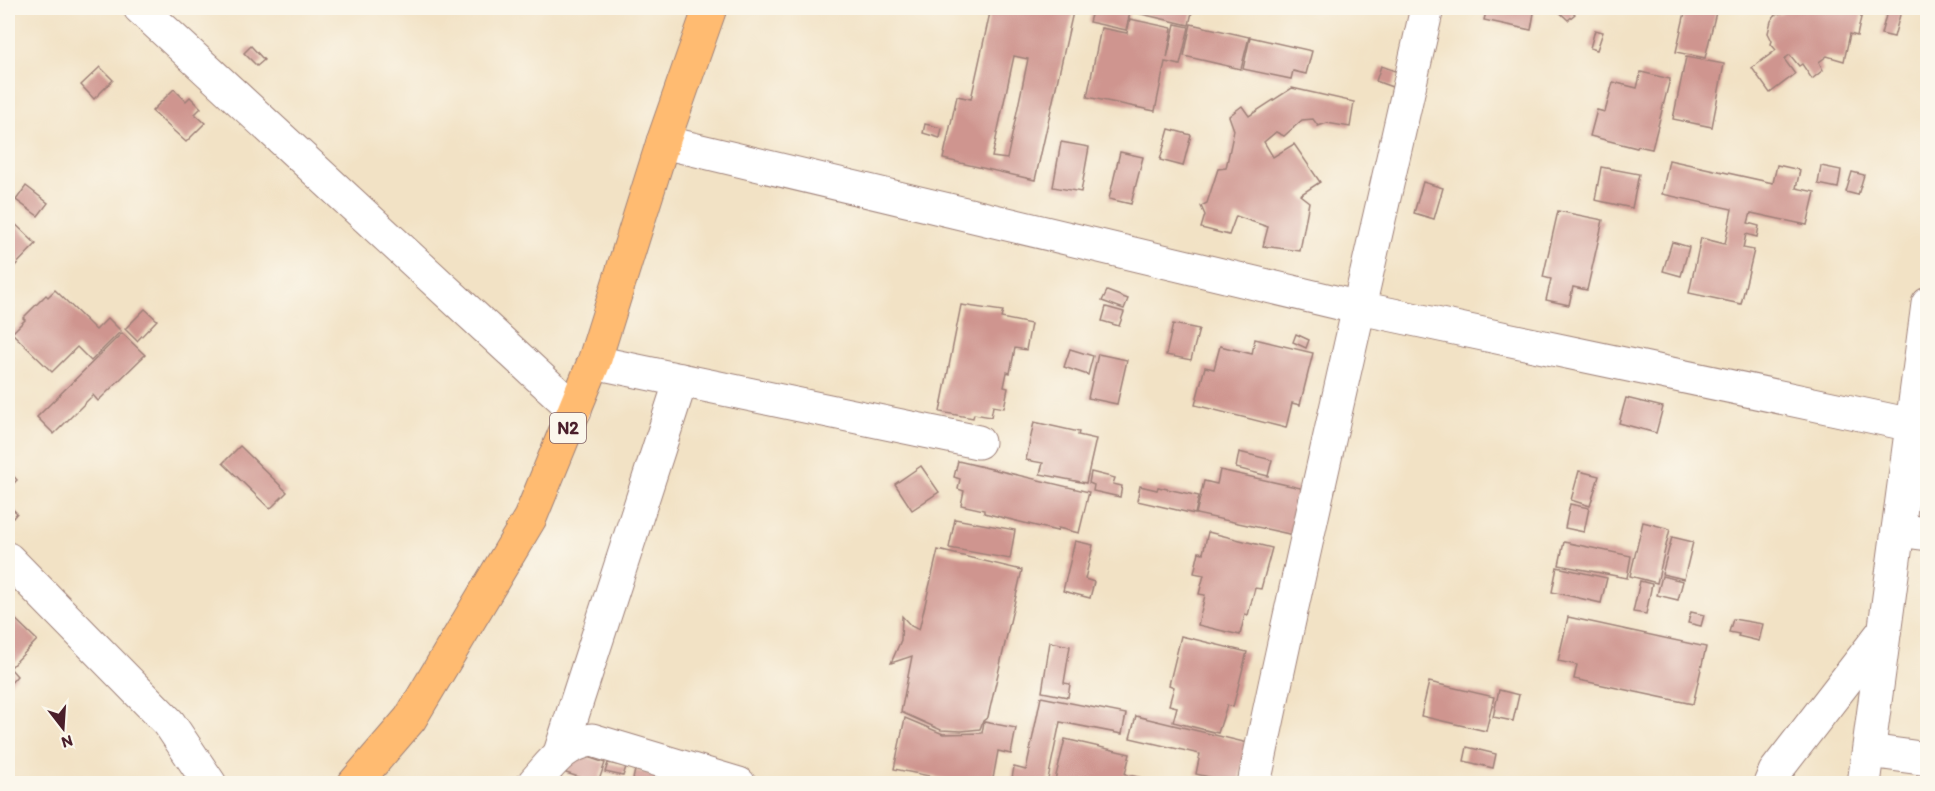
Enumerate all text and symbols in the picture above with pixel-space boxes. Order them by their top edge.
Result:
road number: N2 [550,413,586,443]
north arrow [33,698,93,758]
text: N [59,731,75,753]

